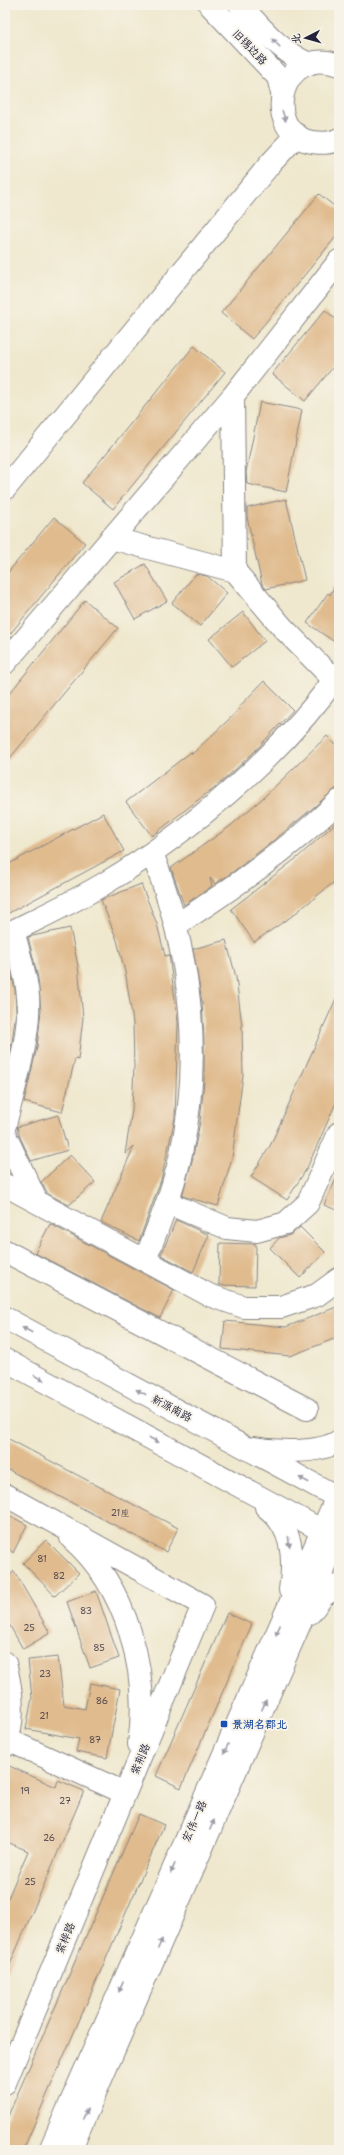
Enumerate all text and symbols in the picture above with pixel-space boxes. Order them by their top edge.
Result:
north arrow [286,18,326,58]
street label: 旧锡边路 [229,26,270,68]
text: 北 [289,33,305,45]
one-way arrow [271,38,281,48]
one-way arrow [281,110,287,122]
one-way arrow [21,1326,32,1333]
one-way arrow [33,1375,45,1382]
one-way arrow [135,1388,147,1395]
street label: 新源南路 [149,1391,195,1425]
one-way arrow [148,1437,160,1443]
one-way arrow [299,1477,310,1483]
house number: 21座 [111,1507,129,1519]
one-way arrow [286,1536,292,1548]
house number: 81 [37,1553,47,1565]
house number: 82 [53,1570,65,1582]
house number: 83 [80,1605,92,1617]
house number: 25 [23,1622,35,1634]
one-way arrow [275,1625,281,1636]
house number: 85 [93,1642,105,1654]
house number: 23 [39,1668,51,1680]
house number: 86 [96,1695,108,1707]
one-way arrow [261,1700,267,1711]
house number: 21 [39,1710,49,1722]
place label: 景湖名郡北 [232,1717,287,1732]
marker: 景湖名郡北 [219,1719,229,1729]
house number: 87 [89,1734,101,1746]
street label: 紫荆路 [127,1741,154,1777]
one-way arrow [222,1744,228,1756]
house number: 19 [20,1785,30,1797]
house number: 27 [59,1795,71,1807]
street label: 宏伟一路 [179,1798,210,1844]
one-way arrow [209,1819,215,1830]
house number: 26 [43,1832,55,1844]
one-way arrow [170,1863,176,1874]
house number: 25 [24,1876,36,1888]
street label: 紫桦路 [52,1920,79,1956]
one-way arrow [157,1938,163,1949]
one-way arrow [118,1982,124,1993]
one-way arrow [83,2108,89,2120]

